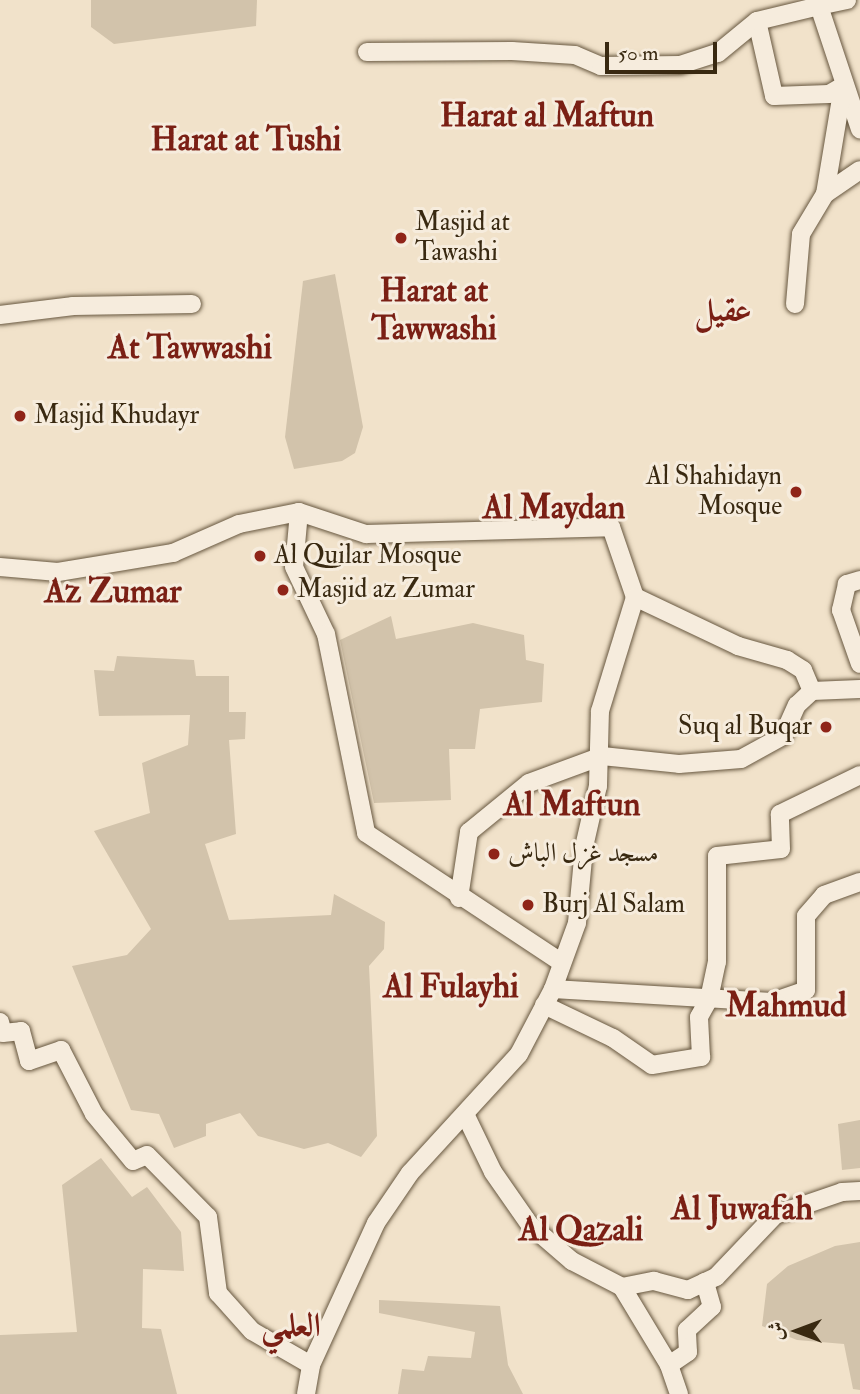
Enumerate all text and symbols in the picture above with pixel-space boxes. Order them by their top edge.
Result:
scale bar [608,28,720,72]
text: 50 m [618,40,659,67]
district label: Harat al Maftun [440,96,654,136]
district label: Harat at Tushi [151,120,341,160]
place label: Masjid at Tawashi [415,207,510,268]
marker: Masjid at Tawashi [393,230,409,246]
district label: Harat at Tawwashi [371,271,497,349]
district label: عقيل [694,291,752,331]
district label: At Tawwashi [108,328,272,368]
place label: Masjid Khudayr [34,400,199,432]
marker: Masjid Khudayr [12,408,28,424]
place label: Al Shahidayn Mosque [646,461,782,522]
marker: Al Shahidayn Mosque [788,484,804,500]
district label: Al Maydan [483,488,625,528]
place label: Al Quilar Mosque [274,540,461,572]
marker: Al Quilar Mosque [252,548,268,564]
district label: Az Zumar [44,572,182,612]
place label: Masjid az Zumar [297,574,475,606]
marker: Masjid az Zumar [275,582,291,598]
place label: Suq al Buqar [678,711,812,743]
marker: Suq al Buqar [818,719,834,735]
district label: Al Maftun [503,785,641,825]
place label: مسجد غزل الباش [508,838,659,870]
marker: مسجد غزل الباش [486,846,502,862]
place label: Burj Al Salam [542,889,685,921]
marker: Burj Al Salam [520,897,536,913]
district label: Al Fulayhi [383,967,519,1007]
district label: Mahmud [725,986,847,1026]
district label: Al Juwafah [671,1189,813,1229]
district label: Al Qazali [519,1210,643,1250]
north arrow [762,1296,832,1366]
district label: العلمي [261,1306,321,1346]
text: ش [764,1322,788,1340]

